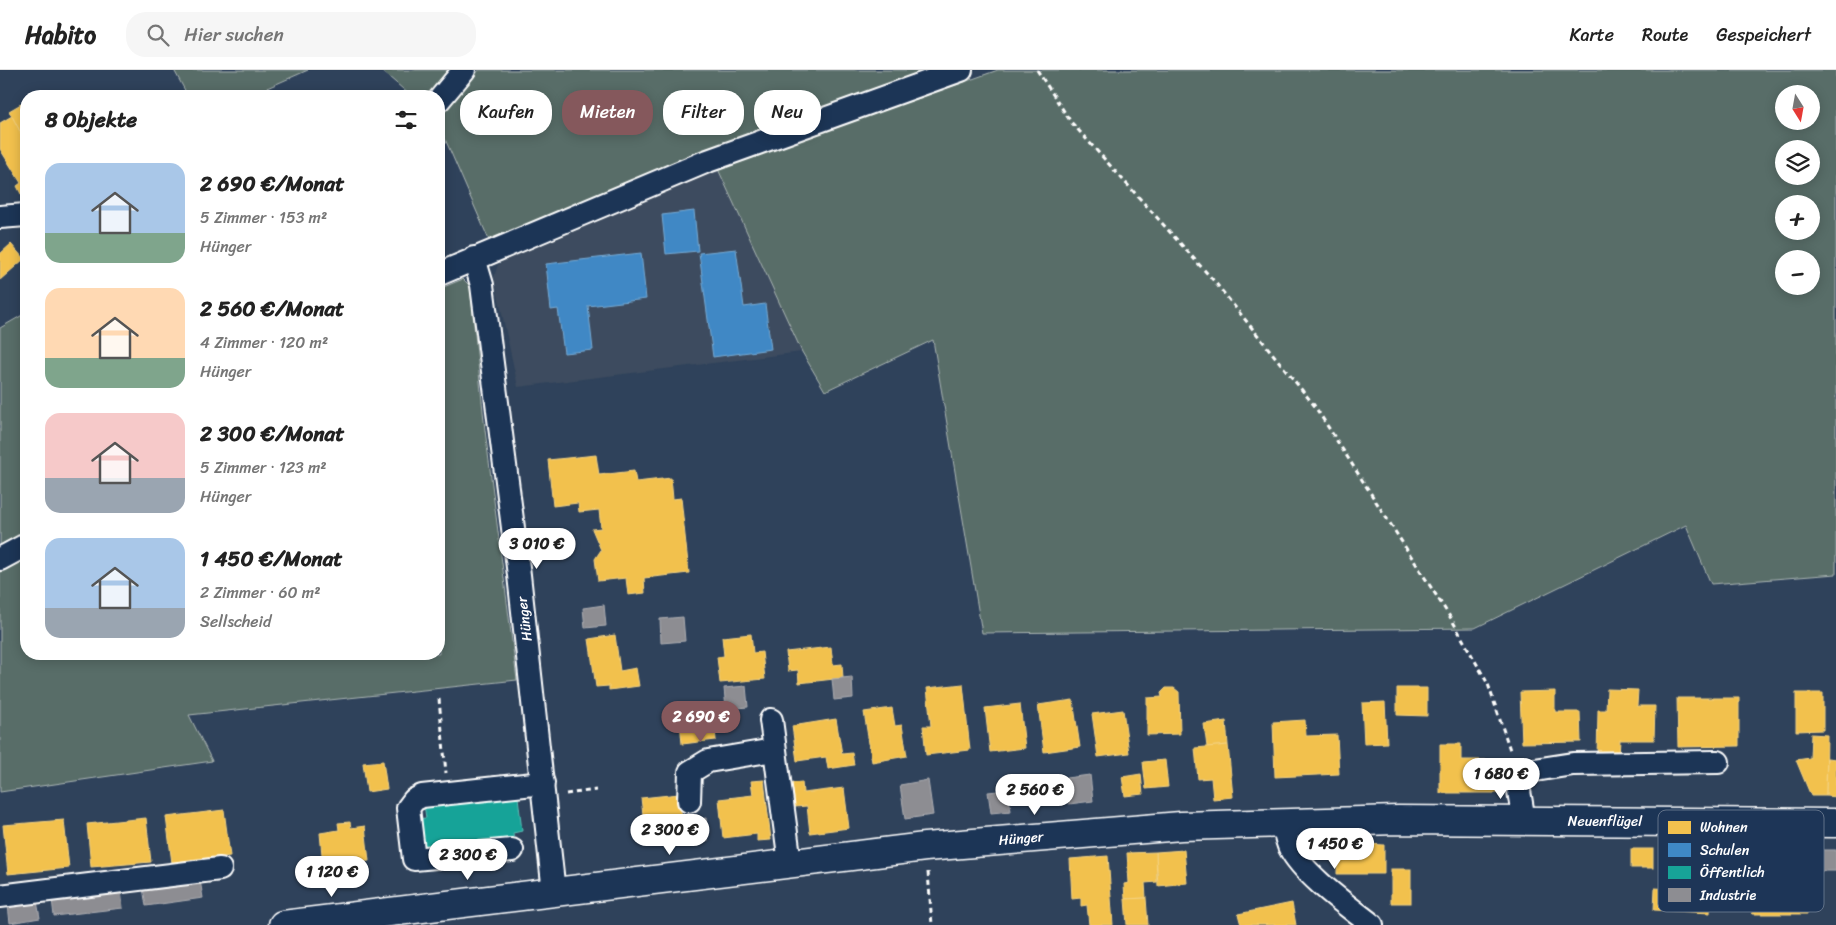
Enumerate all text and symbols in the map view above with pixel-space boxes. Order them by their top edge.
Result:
search box [126,12,476,57]
text: Habito [25,14,96,56]
text: Hier suchen [184,18,284,51]
text: Karte [1569,19,1614,51]
text: Route [1642,19,1688,51]
text: Gespeichert [1716,19,1811,51]
icon: search [144,21,172,49]
north arrow [1775,85,1820,130]
map controls [1775,85,1820,295]
chip: Kaufen [460,90,552,135]
chip: Mieten [562,90,653,135]
chip: Filter [663,90,744,135]
chip: Neu [754,90,821,135]
text: 8 Objekte [45,101,137,139]
icon: filters [392,106,420,134]
button: layers [1775,140,1820,185]
text: 2 690 €/Monat [200,165,344,203]
icon: home [85,183,145,243]
button: + [1775,195,1820,240]
text: 5 Zimmer · 153 m² [200,203,327,232]
text: Hünger [200,232,251,261]
button: − [1775,250,1820,295]
text: 2 560 €/Monat [200,290,344,328]
icon: home [85,308,145,368]
text: 4 Zimmer · 120 m² [200,328,328,357]
text: Hünger [200,357,251,386]
text: 2 300 €/Monat [200,415,344,453]
icon: home [85,433,145,493]
text: 5 Zimmer · 123 m² [200,453,327,482]
text: Hünger [200,482,251,511]
pin: 3 010 € [491,528,583,570]
text: 3 010 € [510,529,564,558]
text: 1 450 €/Monat [200,540,342,578]
icon: home [85,558,145,618]
text: 2 Zimmer · 60 m² [200,578,320,607]
street label: Hünger [509,594,540,643]
text: Sellscheid [200,607,271,636]
pin: 2 690 € [655,700,747,743]
text: 2 690 € [672,702,730,731]
pin: 1 680 € [1455,758,1547,800]
text: 1 680 € [1474,759,1528,788]
pin: 2 560 € [989,774,1081,816]
text: 2 560 € [1006,775,1064,804]
street label: Neuenflügel [1568,809,1643,834]
legend [1658,810,1824,912]
pin: 2 300 € [624,814,716,856]
text: 2 300 € [641,815,699,844]
text: Wohnen [1700,815,1748,840]
street label: Hünger [998,824,1046,853]
pin: 1 450 € [1289,828,1381,870]
text: 1 450 € [1307,829,1363,858]
pin: 2 300 € [422,838,514,881]
text: Schulen [1700,838,1750,863]
text: 2 300 € [439,840,497,869]
pin: 1 120 € [286,856,378,898]
text: 1 120 € [306,857,358,886]
text: Öffentlich [1700,860,1765,885]
text: Industrie [1699,883,1756,908]

